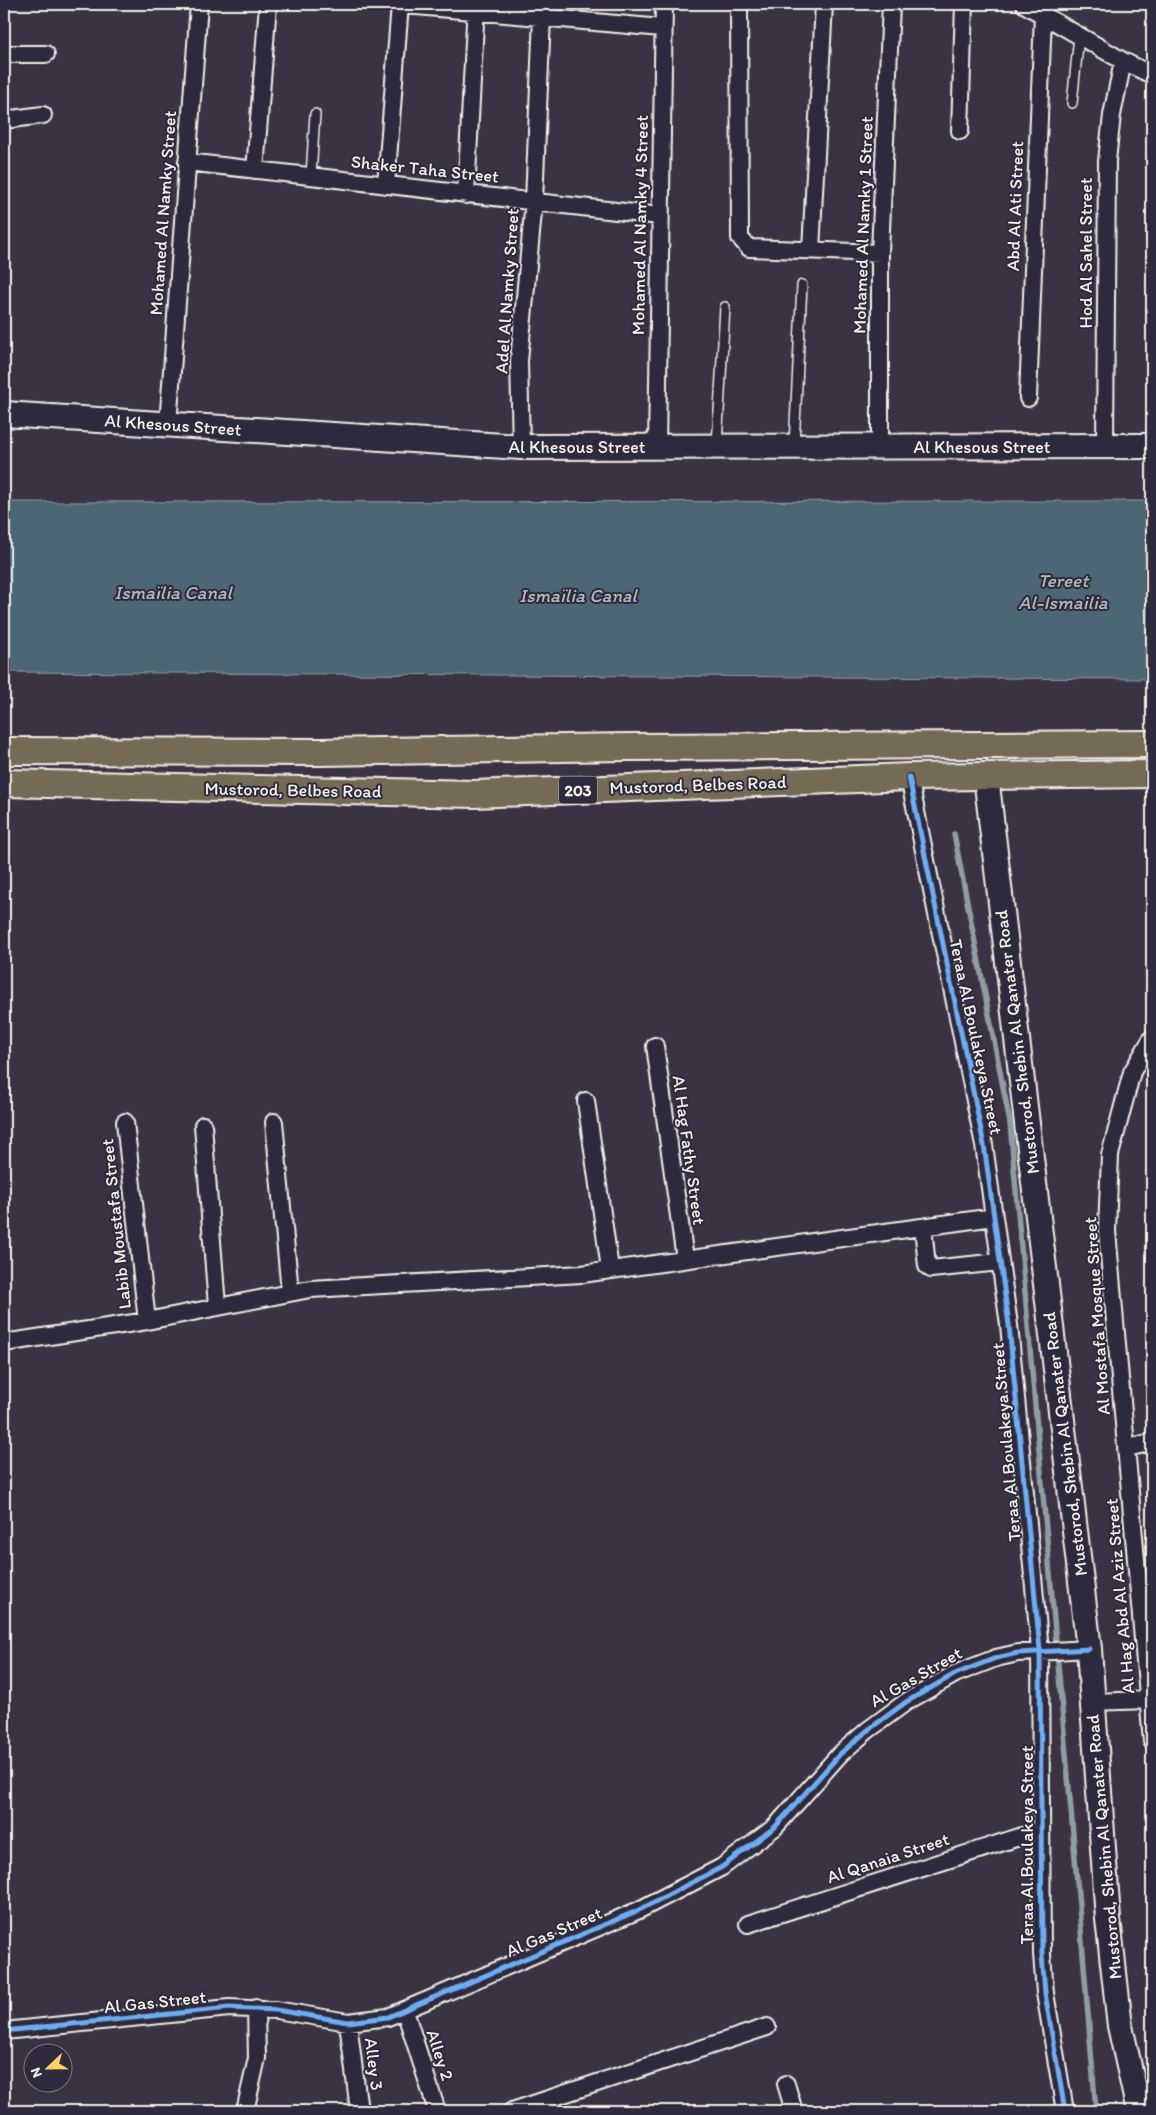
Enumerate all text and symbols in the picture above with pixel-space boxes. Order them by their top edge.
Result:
street label: Mohamed Al Namky Street [145,110,181,316]
street label: Mohamed Al Namky 4 Street [627,115,653,335]
street label: Mohamed Al Namky 1 Street [848,116,878,334]
street label: Abd Al Ati Street [1002,140,1028,271]
street label: Shaker Taha Street [350,150,500,188]
street label: Hod Al Sahel Street [1075,177,1097,329]
street label: Adel Al Namky Street [490,207,524,374]
street label: Al Khesous Street [104,409,242,441]
street label: Al Khesous Street [508,436,646,458]
street label: Al Khesous Street [913,436,1051,458]
water label: Tereet Al-Ismailia [1018,569,1108,614]
water label: Ismaïlia Canal [114,581,233,604]
water label: Ismaïlia Canal [519,584,638,607]
street label: Mustorod, Belbes Road [609,771,787,799]
road number: 203 [559,776,597,804]
street label: Mustorod, Belbes Road [204,777,382,803]
street label: Mustorod, Shebin Al Qanater Road [990,909,1044,1175]
street label: Teraa Al Boulakeya Street [945,937,1008,1137]
street label: Al Hag Fathy Street [668,1074,710,1226]
street label: Labib Moustafa Street [96,1137,136,1310]
street label: Al Mostafa Mosque Street [1079,1216,1115,1416]
street label: Mustorod, Shebin Al Qanater Road [1038,1311,1092,1577]
street label: Teraa Al Boulakeya Street [986,1342,1026,1542]
street label: Al Hag Abd Al Aziz Street [1100,1497,1140,1695]
street label: Al Gas Street [866,1642,966,1712]
street label: Mustorod, Shebin Al Qanater Road [1081,1713,1127,1980]
street label: Teraa Al Boulakeya Street [1016,1745,1038,1945]
street label: Al Qanaia Street [824,1828,952,1888]
street label: Al Gas Street [503,1902,606,1962]
street label: Al Gas Street [103,1986,207,2018]
street label: Alley 2 [421,2027,459,2084]
street label: Alley 3 [360,2037,388,2092]
north arrow [22,2042,72,2092]
text: N [27,2065,46,2080]

